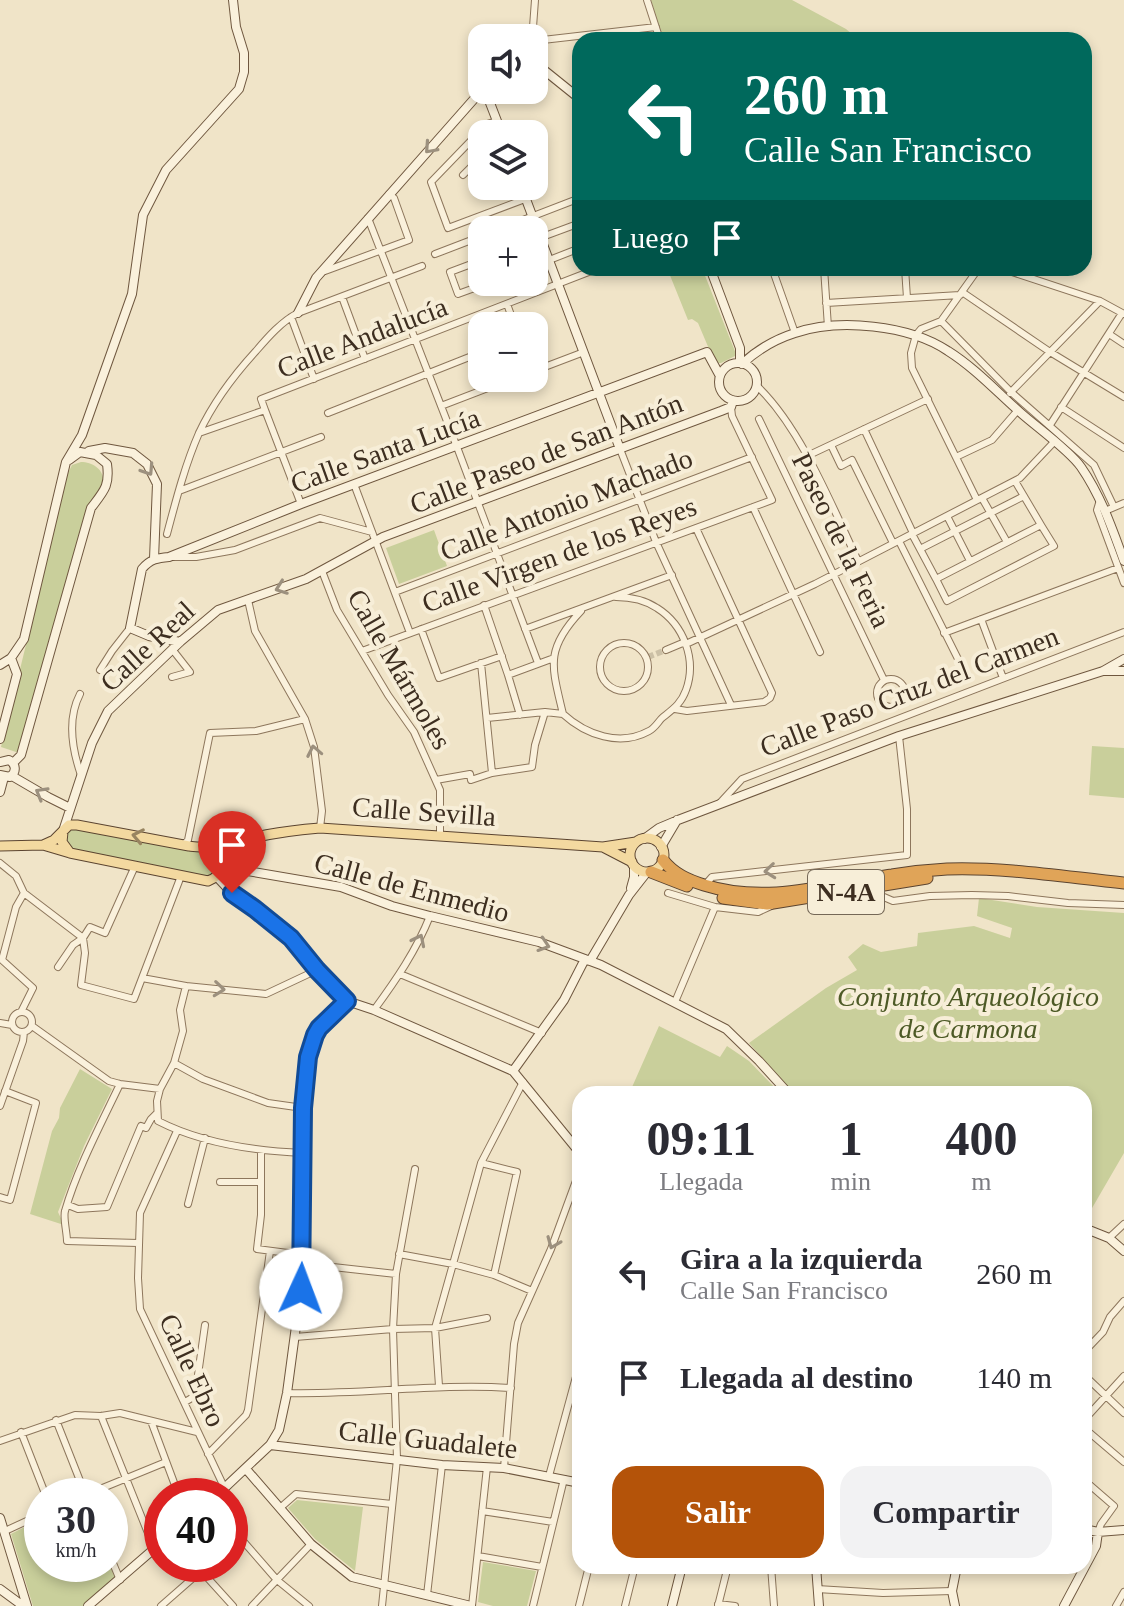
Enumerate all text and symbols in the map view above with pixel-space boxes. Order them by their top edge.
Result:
map controls [468,24,548,392]
button: sound [468,24,548,104]
icon: left [612,64,716,168]
text: 260 m [744,64,889,126]
button: layers [468,120,548,200]
text: Calle San Francisco [744,130,1032,170]
one-way arrow [425,139,440,154]
button: + [468,216,548,296]
icon: arrive [705,216,749,260]
text: Luego [612,221,689,254]
street label: Calle Andalucía [273,291,452,384]
button: − [468,312,548,392]
street label: Calle Paseo de San Antón [406,387,687,520]
street label: Calle Santa Lucía [286,402,485,499]
street label: Calle Antonio Machado [436,442,697,567]
street label: Paseo de la Feria [786,448,897,633]
one-way arrow [139,462,154,476]
street label: Calle Virgen de los Reyes [418,490,701,619]
one-way arrow [275,579,289,595]
street label: Calle Mármoles [341,584,458,755]
street label: Calle Real [94,595,201,698]
street label: Calle Paso Cruz del Carmen [756,620,1063,763]
one-way arrow [306,744,323,758]
one-way arrow [35,787,49,803]
street label: Calle Sevilla [351,791,497,832]
pin [198,811,266,893]
icon: arrive [210,823,254,867]
one-way arrow [131,829,145,846]
street label: Calle de Enmedio [311,847,513,928]
one-way arrow [763,862,776,879]
road number: N-4A [808,870,884,914]
one-way arrow [409,934,425,949]
one-way arrow [537,935,551,951]
one-way arrow [213,980,226,997]
park label: Conjunto Arqueológico de Carmona [837,981,1099,1044]
text: 09:11 [647,1112,756,1165]
text: 1 [839,1112,863,1165]
text: 400 [945,1112,1017,1165]
text: Llegada [659,1167,743,1196]
text: min [830,1167,871,1196]
text: m [971,1167,992,1196]
one-way arrow [546,1235,562,1249]
text: Gira a la izquierda [680,1242,923,1275]
position arrow [259,1247,343,1331]
icon: left [612,1252,656,1296]
text: 260 m [976,1257,1052,1290]
text: Calle San Francisco [680,1276,888,1305]
street label: Calle Ebro [153,1309,232,1431]
icon: arrive [612,1356,656,1400]
text: Llegada al destino [680,1361,913,1394]
text: 140 m [976,1361,1052,1394]
street label: Calle Guadalete [337,1415,519,1464]
button: Salir [612,1466,824,1558]
button: Compartir [840,1466,1052,1558]
speed limit sign: 40 [144,1478,248,1582]
text: 30 [56,1497,96,1542]
text: km/h [55,1539,97,1561]

